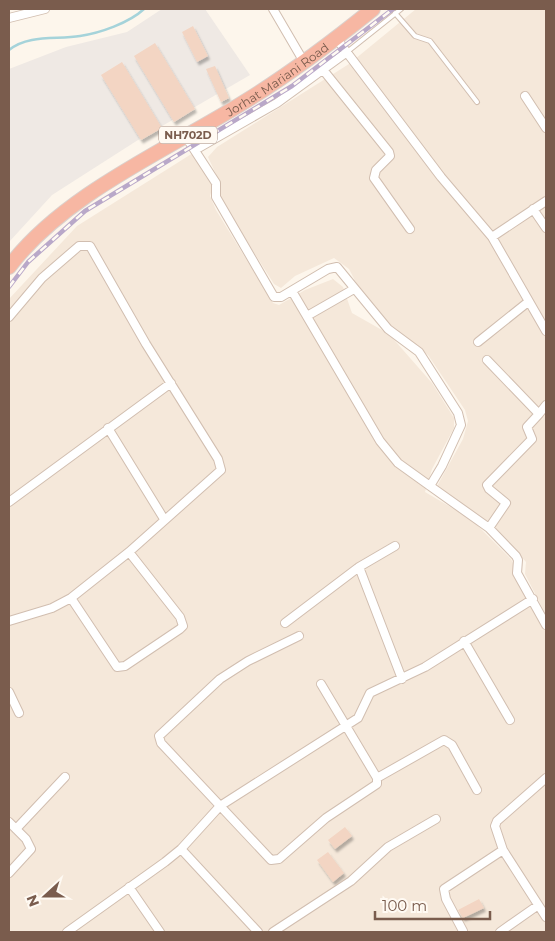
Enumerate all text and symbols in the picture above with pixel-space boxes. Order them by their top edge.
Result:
street label: Jorhat Mariani Road [222,39,331,120]
road number: NH702D [159,126,217,144]
north arrow [20,871,70,921]
scale bar [375,888,490,920]
text: N [22,892,43,909]
text: 100 m [382,896,427,915]

